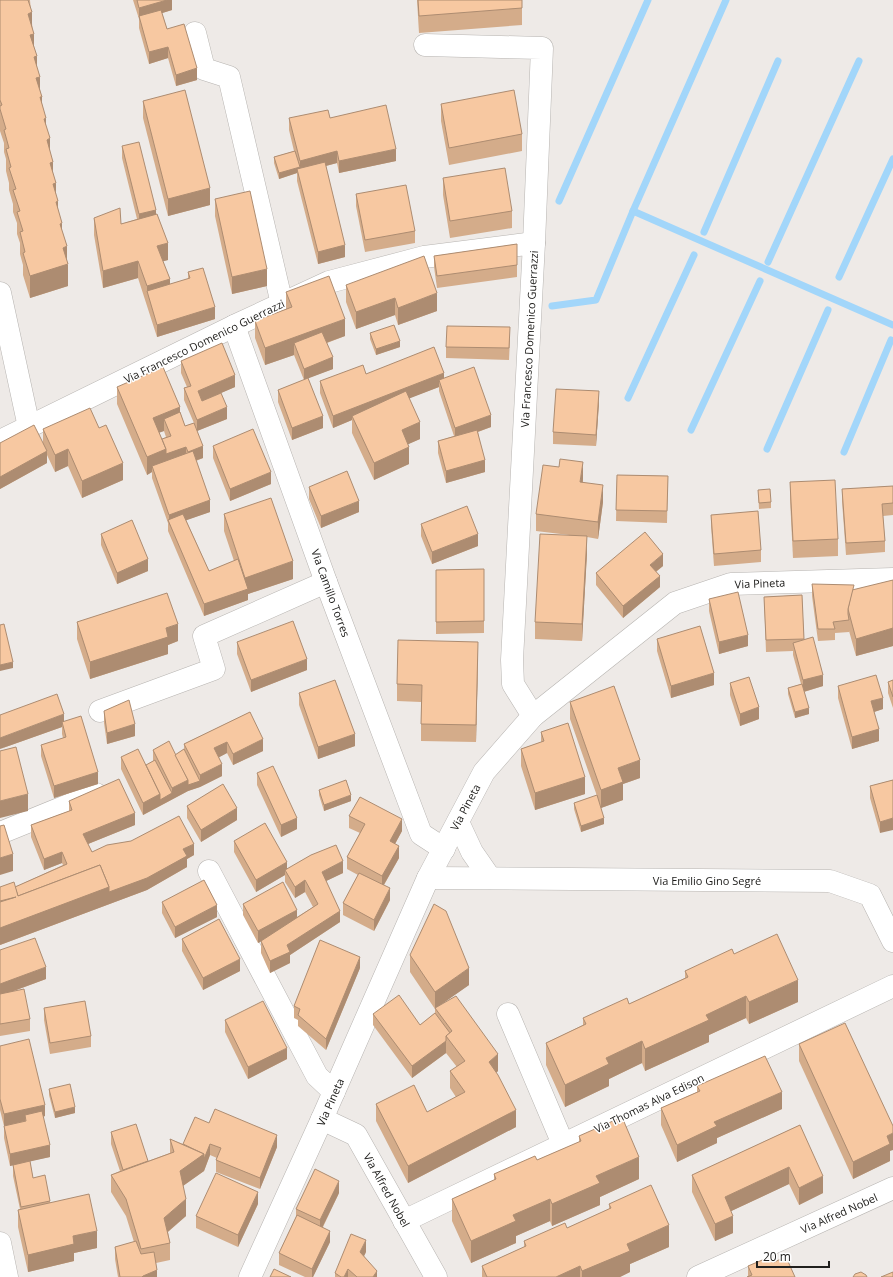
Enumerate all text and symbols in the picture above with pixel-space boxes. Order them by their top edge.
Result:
street label: Via Francesco Domenico Guerrazzi [517,250,541,428]
street label: Via Francesco Domenico Guerrazzi [121,295,287,387]
street label: Via Camillo Torres [308,547,354,639]
street label: Via Pineta [734,575,786,591]
street label: Via Pineta [446,781,484,833]
street label: Via Emilio Gino Segré [653,873,761,888]
street label: Via Thomas Alva Edison [592,1070,706,1136]
street label: Via Pineta [313,1076,347,1128]
street label: Via Alfred Nobel [360,1150,414,1230]
street label: Via Alfred Nobel [798,1189,880,1237]
scale bar [757,1243,829,1269]
text: 20 m [763,1248,791,1265]

